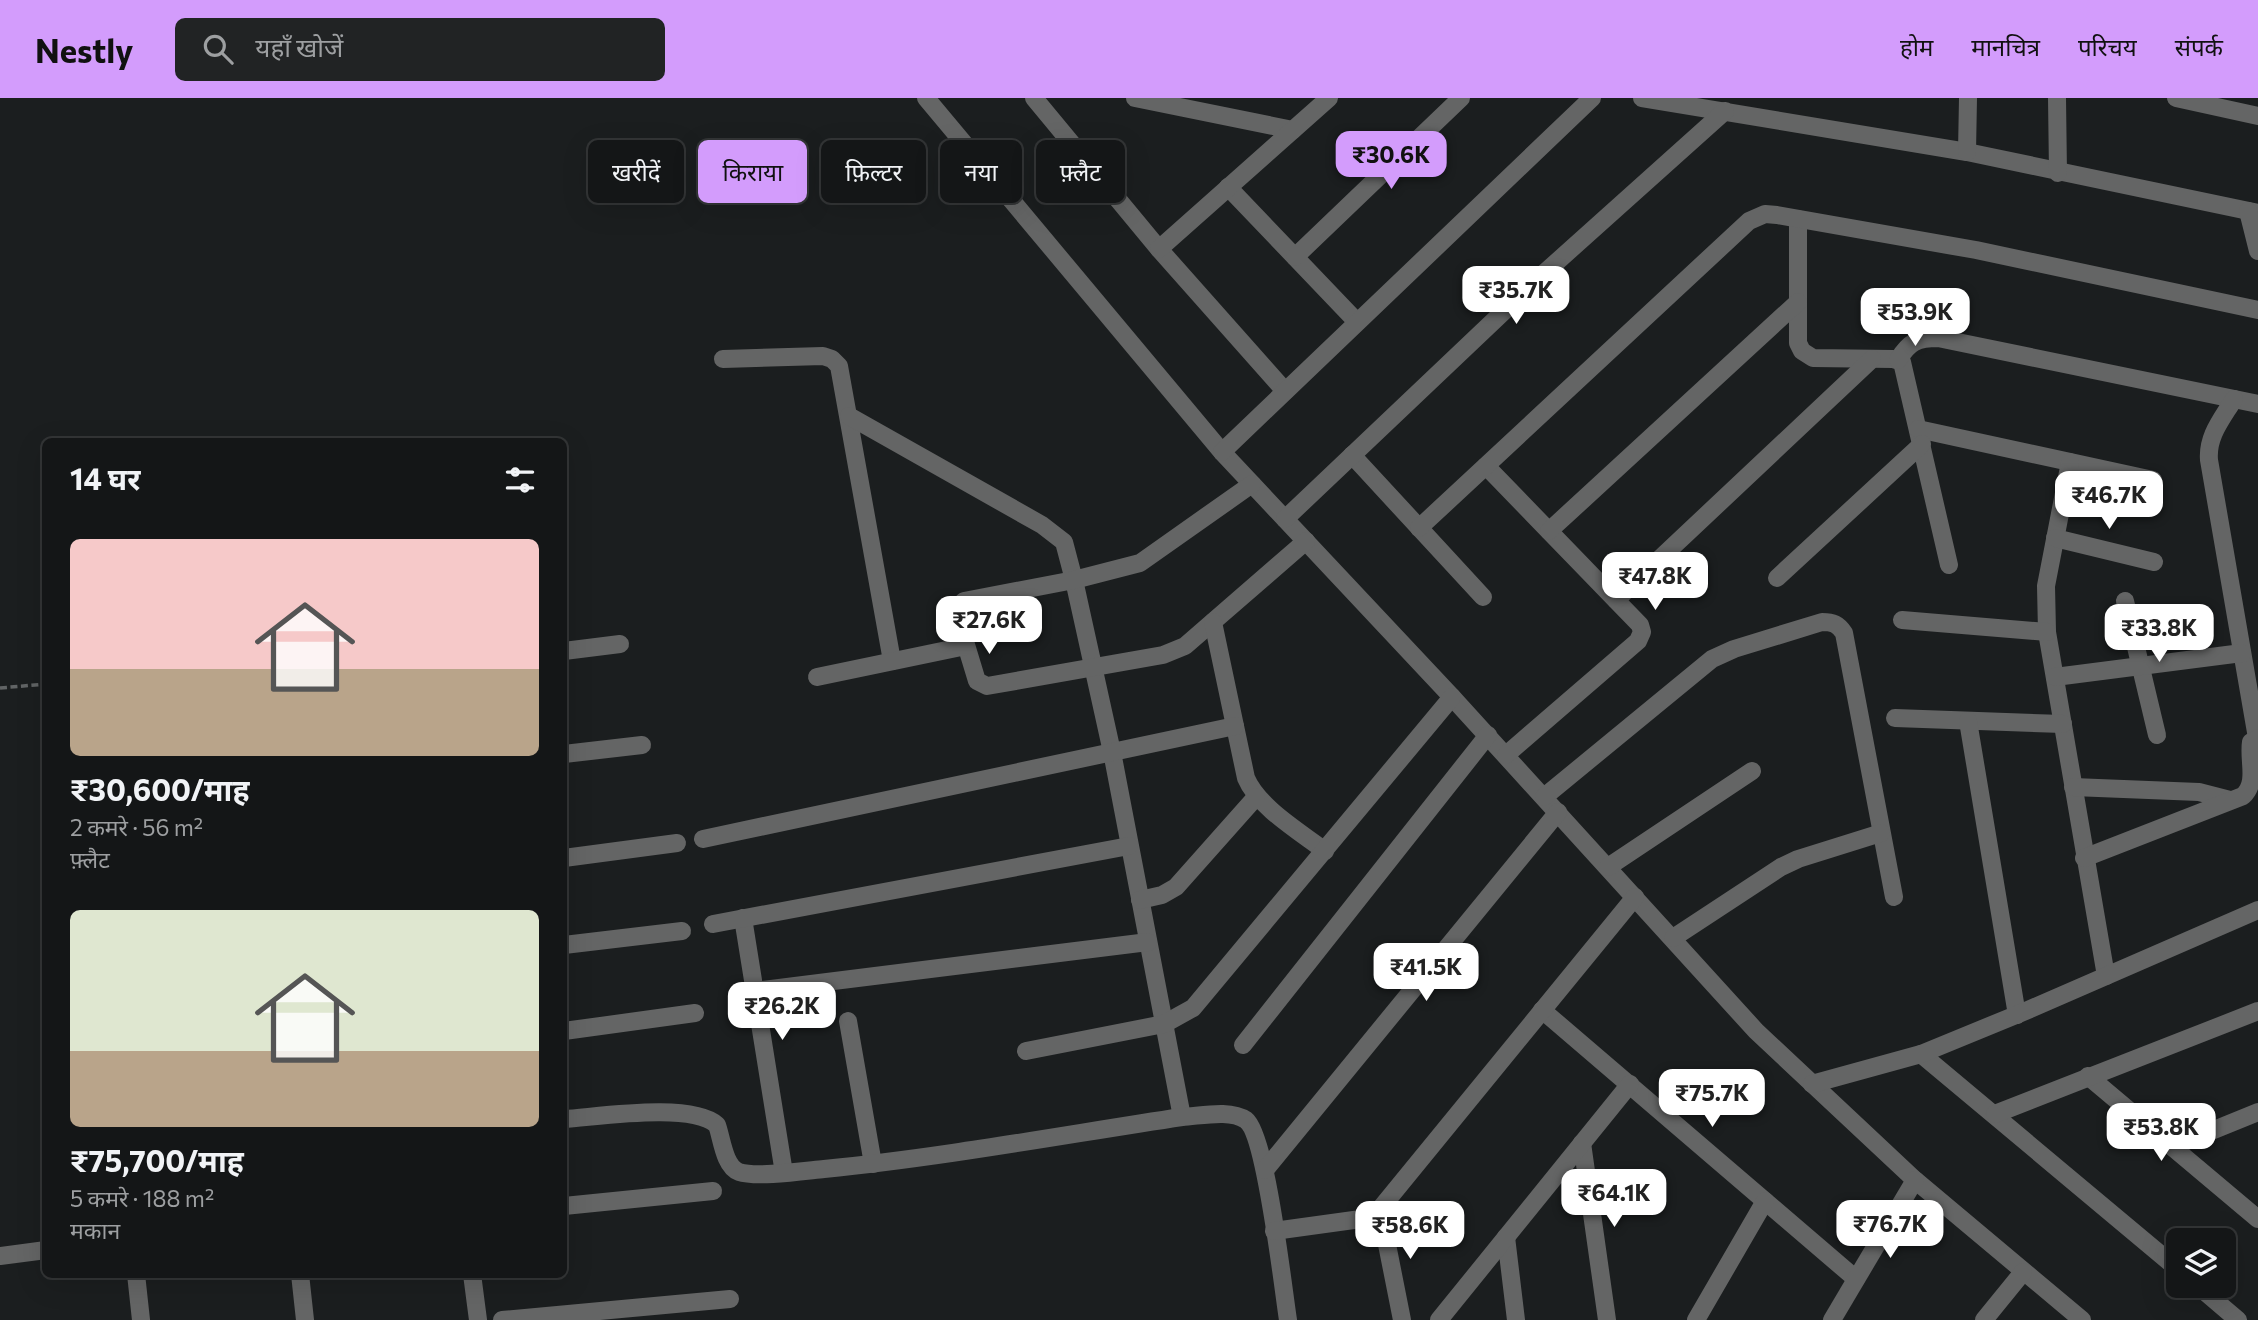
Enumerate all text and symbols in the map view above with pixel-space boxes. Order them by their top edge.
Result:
search box [175,18,665,81]
text: Nestly [35,29,133,70]
icon: search [199,30,237,68]
text: यहाँ खोजें [255,31,343,62]
text: होम [1900,32,1933,61]
text: मानचित्र [1971,32,2040,61]
text: परिचय [2078,32,2137,61]
text: संपर्क [2175,32,2223,61]
pin: ₹30.6K [1334,132,1448,191]
chip: खरीदें [588,140,684,203]
chip: किराया [698,140,807,203]
chip: फ़िल्टर [821,140,926,203]
chip: नया [940,140,1022,203]
chip: फ़्लैट [1036,140,1125,203]
text: ₹30.6K [1352,140,1430,168]
pin: ₹35.7K [1459,266,1573,326]
text: ₹35.7K [1478,275,1554,303]
pin: ₹53.9K [1858,288,1972,348]
text: ₹53.9K [1877,297,1953,325]
text: 14 घर [70,459,140,496]
icon: filters [501,461,539,499]
pin: ₹46.7K [2052,472,2166,531]
text: ₹46.7K [2071,480,2147,508]
pin: ₹47.8K [1598,552,1712,612]
text: ₹47.8K [1618,561,1692,589]
icon: home [242,584,368,710]
pin: ₹27.6K [932,596,1046,656]
pin: ₹33.8K [2102,604,2216,664]
text: ₹27.6K [952,605,1026,633]
text: ₹33.8K [2121,613,2197,641]
text: ₹30,600/माह [70,770,249,807]
text: 2 कमरे · 56 m² [70,813,203,841]
text: फ़्लैट [70,845,110,873]
pin: ₹41.5K [1369,944,1483,1003]
text: ₹41.5K [1390,952,1462,980]
icon: home [242,955,368,1081]
pin: ₹26.2K [725,982,839,1042]
text: ₹26.2K [744,991,820,1019]
pin: ₹75.7K [1655,1070,1769,1129]
text: ₹75.7K [1675,1078,1749,1106]
pin: ₹53.8K [2104,1104,2218,1163]
text: ₹53.8K [2123,1112,2199,1140]
text: ₹75,700/माह [70,1141,244,1178]
pin: ₹64.1K [1557,1170,1671,1229]
text: ₹64.1K [1577,1178,1651,1206]
text: 5 कमरे · 188 m² [70,1184,214,1212]
pin: ₹76.7K [1833,1200,1947,1260]
pin: ₹58.6K [1353,1202,1467,1261]
text: ₹76.7K [1852,1209,1928,1237]
text: ₹58.6K [1371,1210,1449,1238]
text: मकान [70,1216,120,1244]
map controls [2166,1228,2236,1298]
button: layers [2166,1228,2236,1298]

